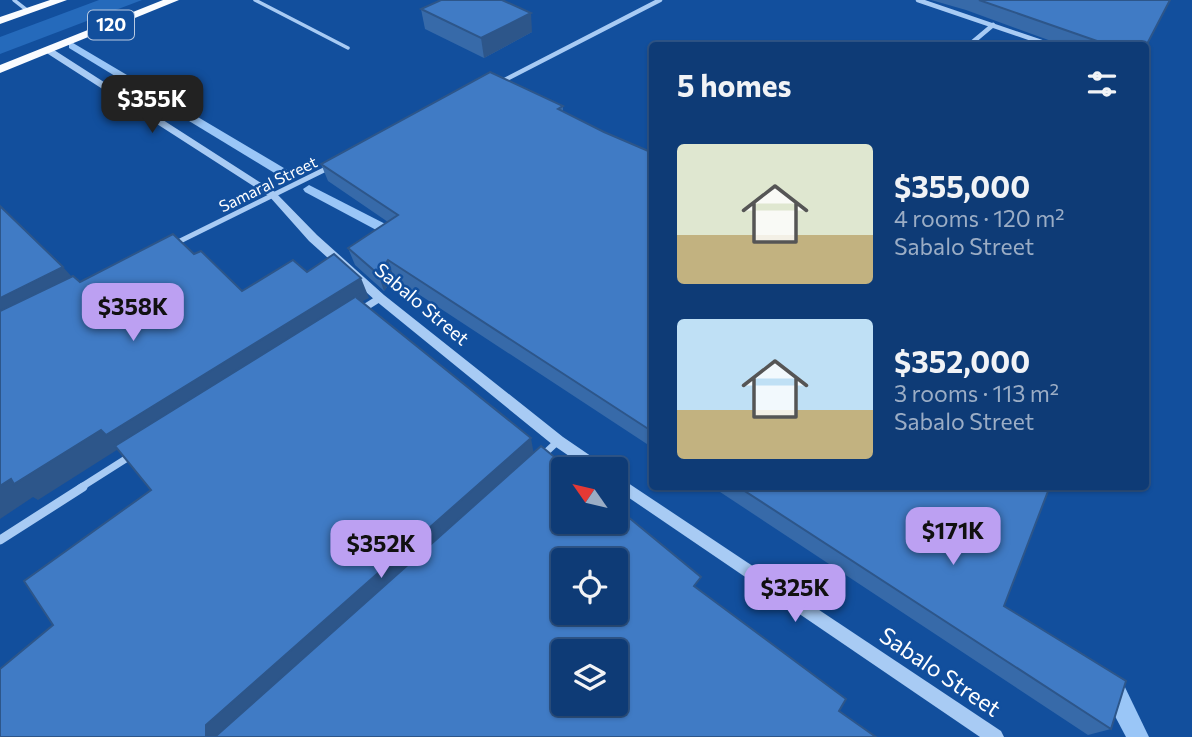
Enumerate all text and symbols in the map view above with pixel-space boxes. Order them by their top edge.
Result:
road number: 120 [88,10,134,40]
icon: filters [1083,65,1121,103]
text: 5 homes [677,66,791,103]
pin: $355K [103,76,201,135]
text: $355K [117,84,187,112]
street label: Samaral Street [216,151,320,216]
text: $355,000 [894,167,1030,204]
icon: home [733,172,817,256]
text: 4 rooms · 120 m² [894,204,1065,232]
text: Sabalo Street [894,232,1034,260]
street label: Sabalo Street [371,258,474,350]
pin: $358K [84,284,182,343]
text: $358K [98,292,168,320]
text: $352,000 [894,342,1030,379]
icon: home [733,347,817,431]
text: 3 rooms · 113 m² [894,379,1059,407]
text: Sabalo Street [894,407,1034,435]
north arrow [551,457,628,534]
map controls [551,457,628,716]
pin: $171K [904,508,1002,567]
text: $171K [922,516,984,544]
pin: $352K [332,520,430,580]
text: $352K [346,529,416,557]
button: locate [551,548,628,625]
pin: $325K [746,564,844,624]
text: $325K [760,573,830,601]
street label: Sabalo Street [875,620,1006,722]
button: layers [551,639,628,716]

